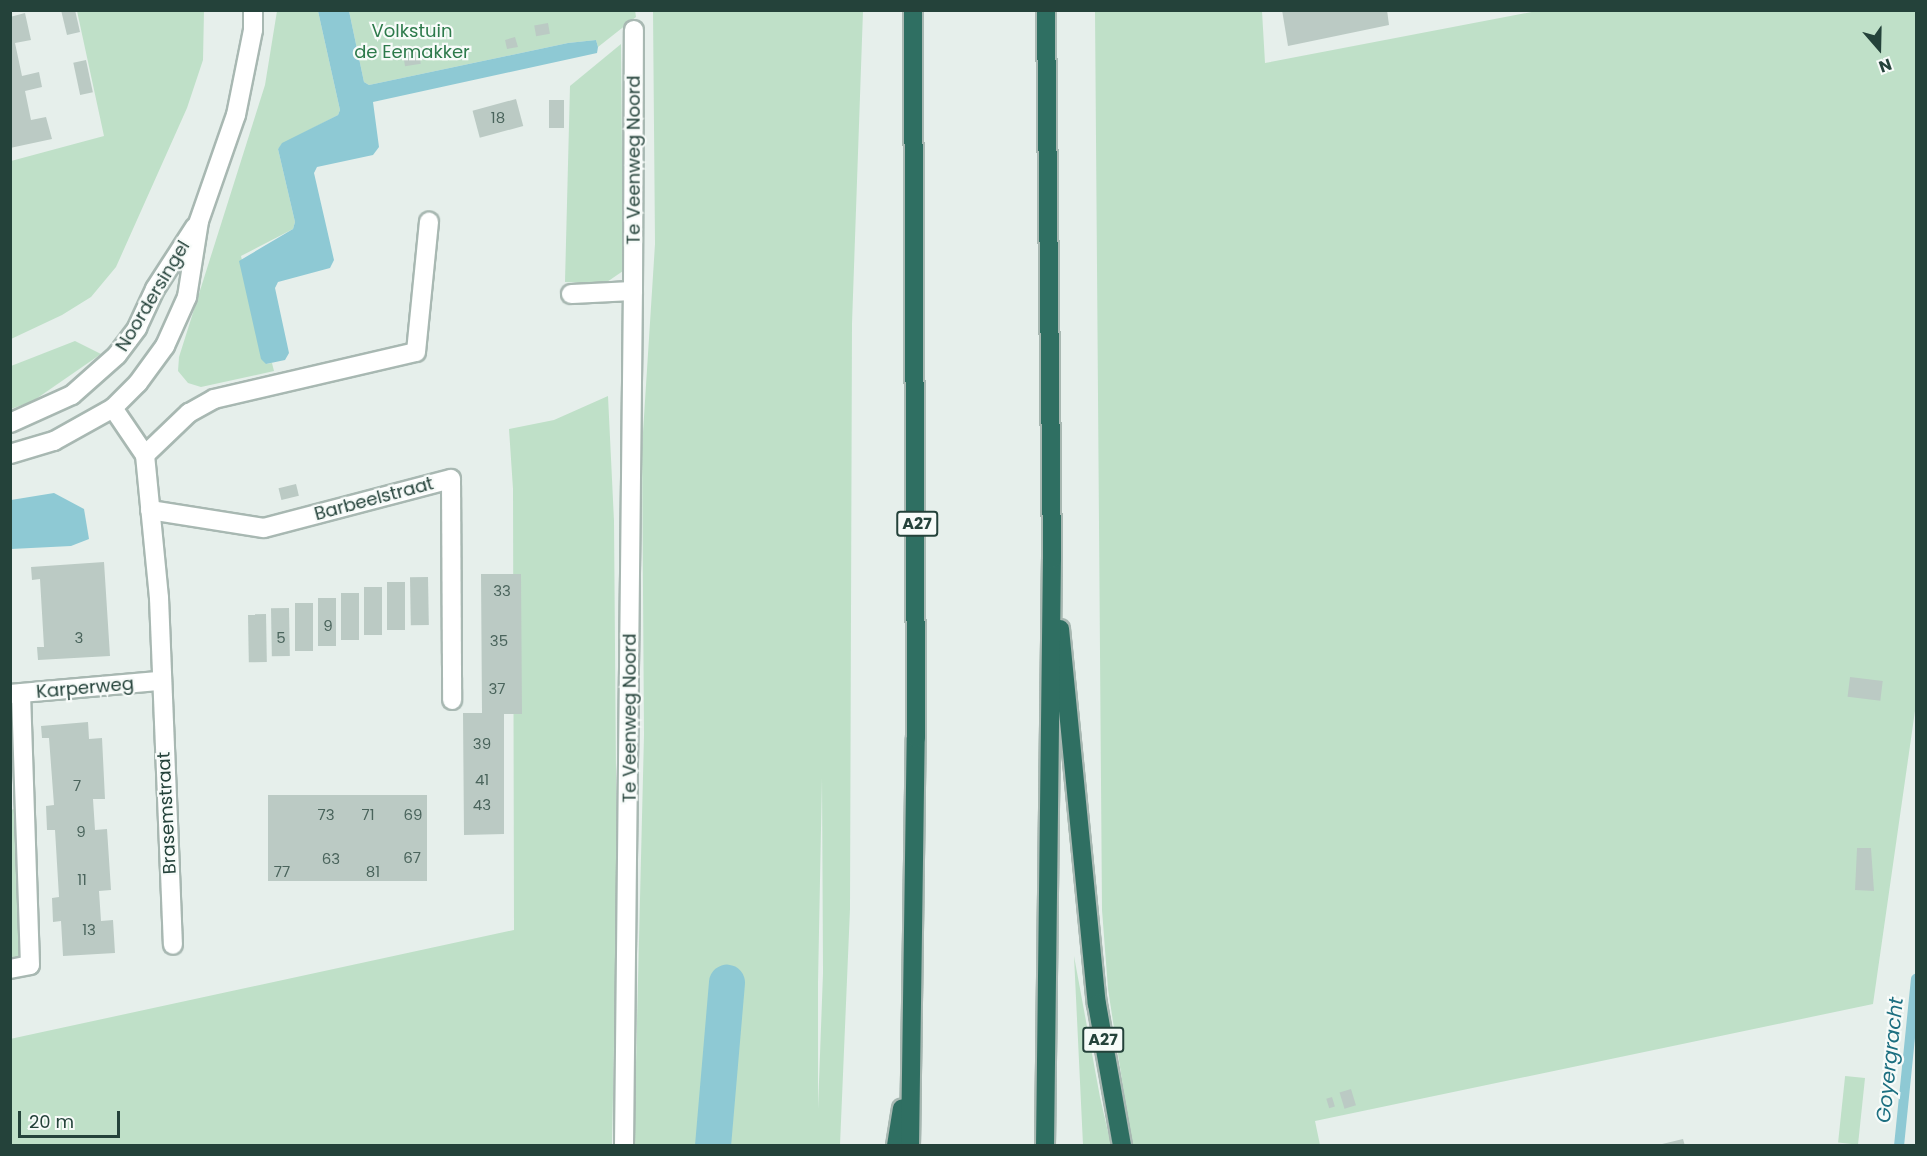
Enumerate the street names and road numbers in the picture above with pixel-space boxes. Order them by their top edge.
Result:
street label: Te Veenweg Noord [623,75,645,245]
street label: Noordersingel [111,237,195,355]
street label: Barbeelstraat [312,473,436,525]
road number: A27 [896,511,938,537]
street label: Te Veenweg Noord [619,633,641,803]
street label: Karperweg [35,673,135,703]
street label: Brasemstraat [153,751,181,875]
road number: A27 [1082,1027,1124,1053]

